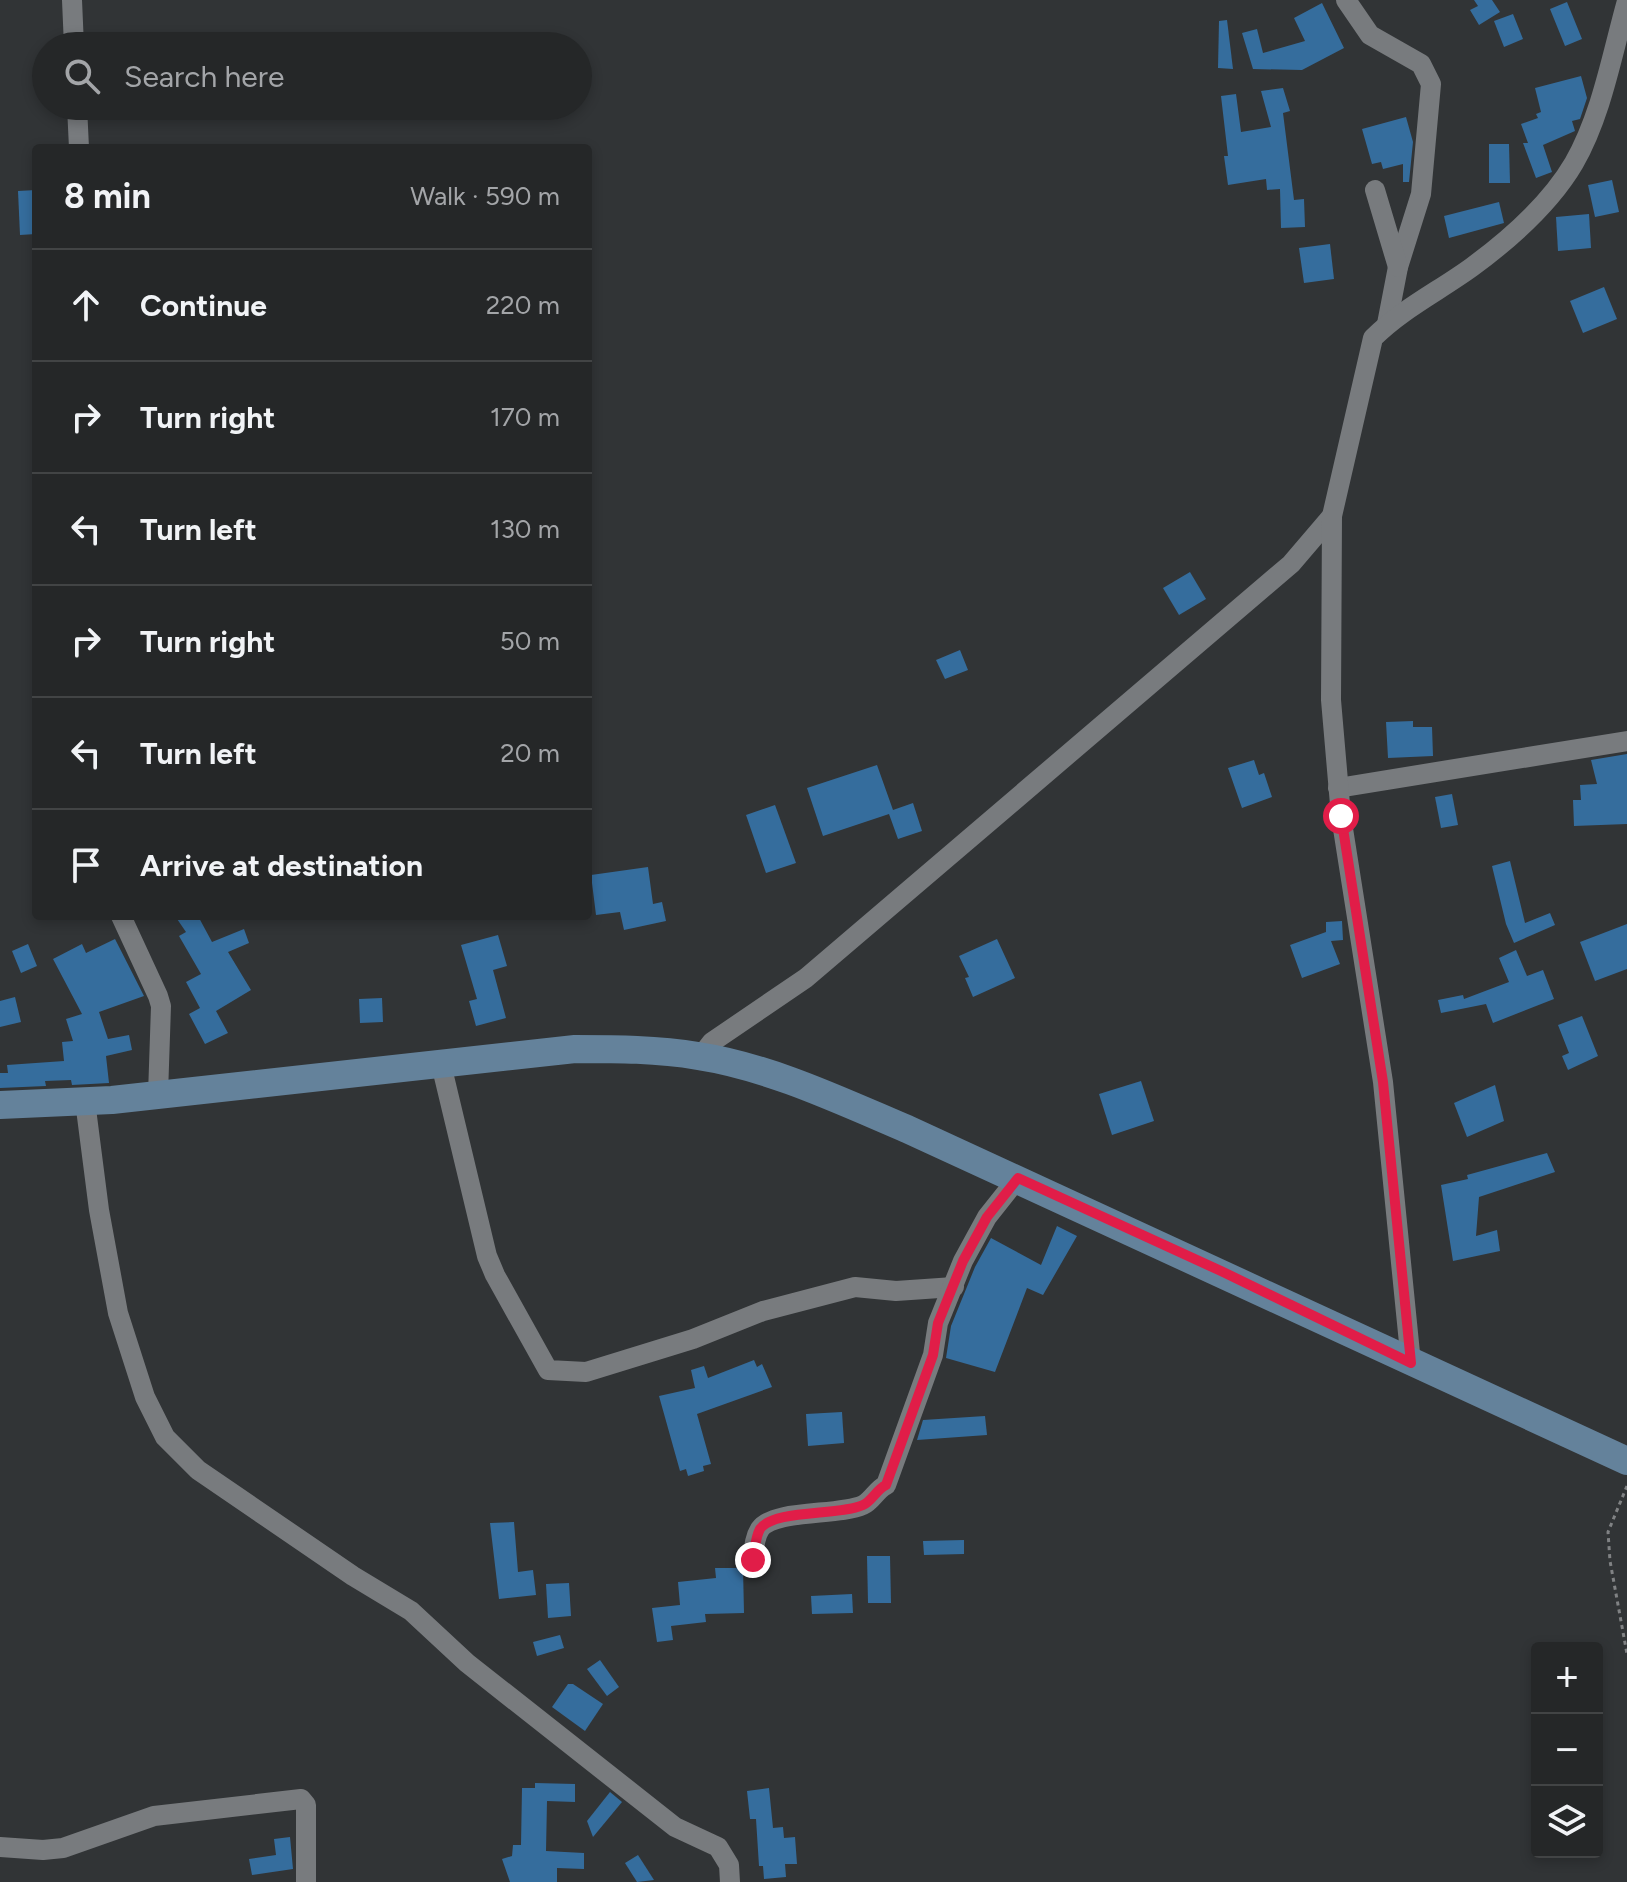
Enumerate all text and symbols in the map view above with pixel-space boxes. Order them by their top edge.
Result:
search box [32,32,592,120]
icon: search [60,54,104,98]
text: Search here [124,58,284,95]
text: 8 min [64,176,151,217]
text: Walk · 590 m [410,180,560,212]
icon: ahead [64,283,108,327]
text: Continue [140,287,267,324]
text: 220 m [486,289,560,321]
icon: right [64,395,108,439]
text: Turn right [140,399,275,436]
text: 170 m [490,401,560,433]
icon: left [64,507,108,551]
text: Turn left [140,511,257,548]
text: 130 m [490,513,560,545]
icon: right [64,619,108,663]
text: Turn right [140,623,275,660]
text: 50 m [500,625,560,657]
icon: left [64,731,108,775]
text: Turn left [140,735,257,772]
text: 20 m [500,737,560,769]
route start [1323,798,1359,834]
icon: arrive [64,843,108,887]
text: Arrive at destination [140,847,423,884]
route end [735,1542,771,1578]
map controls [1531,1642,1603,1858]
button: + [1531,1642,1603,1714]
button: − [1531,1714,1603,1786]
button: layers [1531,1786,1603,1858]

